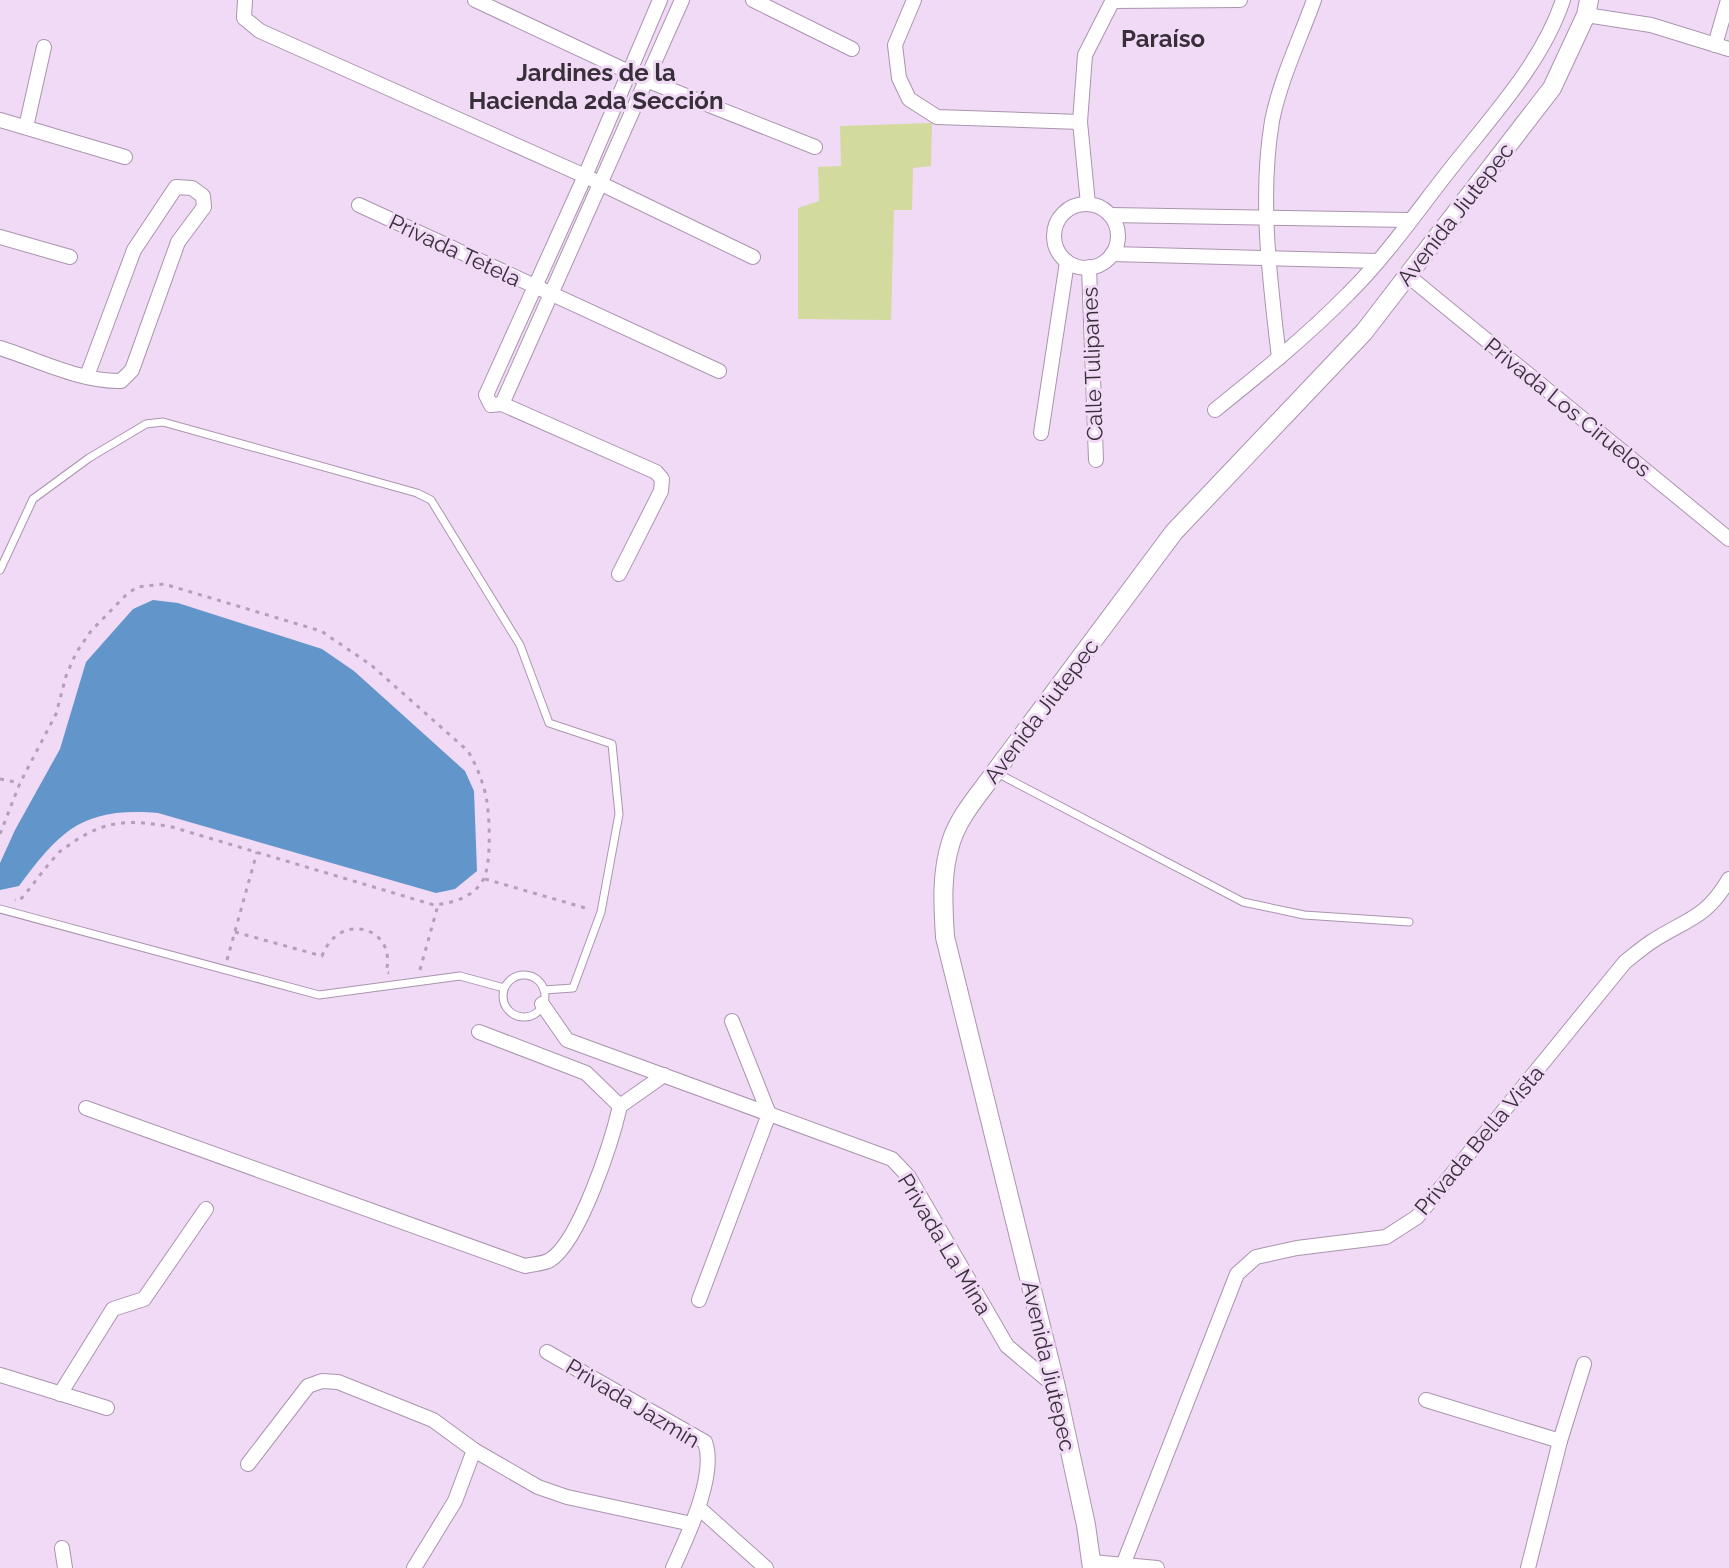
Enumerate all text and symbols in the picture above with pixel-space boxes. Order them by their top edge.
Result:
district label: Paraíso [1121,24,1205,53]
district label: Jardines de la Hacienda 2da Sección [469,58,723,115]
street label: Avenida Jiutepec [1391,138,1519,290]
street label: Privada Tetela [385,208,525,292]
street label: Calle Tulipanes [1076,286,1108,442]
street label: Privada Los Ciruelos [1480,332,1656,482]
street label: Avenida Jiutepec [978,634,1104,788]
street label: Privada Bella Vista [1409,1060,1549,1220]
street label: Privada La Mina [893,1169,997,1319]
street label: Avenida Jiutepec [1017,1278,1081,1454]
street label: Privada Jazmín [561,1353,705,1453]

